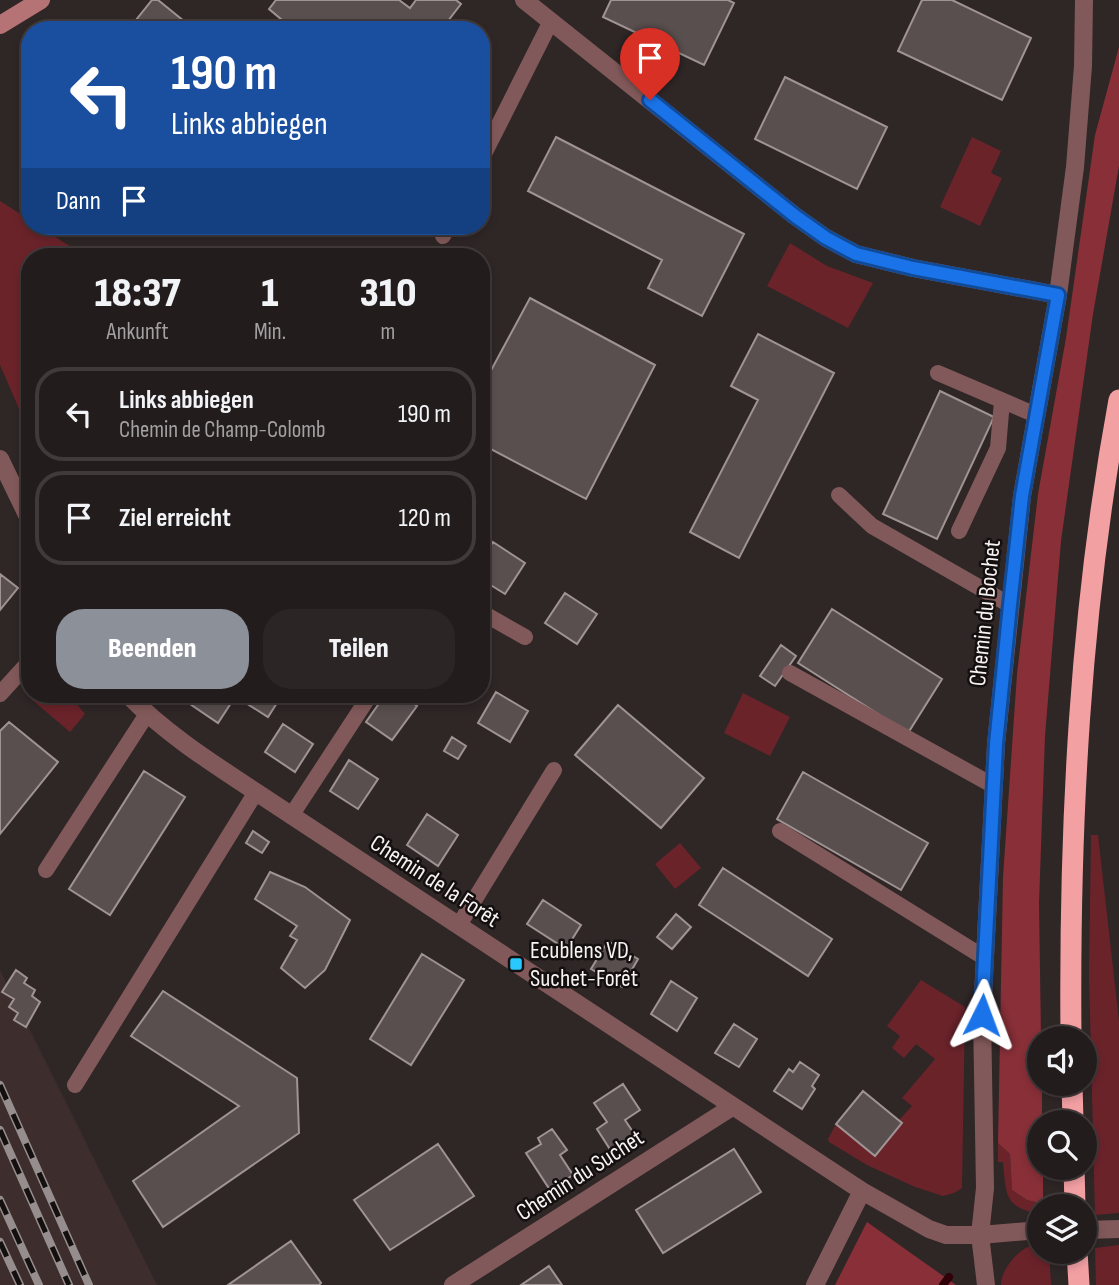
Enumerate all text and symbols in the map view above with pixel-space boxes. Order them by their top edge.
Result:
pin [620,28,680,100]
icon: arrive [631,39,669,77]
text: 190 m [171,45,277,104]
icon: left [56,49,147,140]
text: Links abbiegen [171,105,328,144]
icon: arrive [115,182,153,220]
text: Dann [56,186,101,217]
text: 18:37 [94,268,181,319]
text: 1 [261,268,279,319]
text: 310 [359,268,417,319]
text: Ankunft [106,318,168,346]
text: Min. [254,318,286,346]
text: m [381,318,395,346]
text: Links abbiegen [119,385,254,416]
icon: left [60,395,98,433]
text: 190 m [398,399,451,430]
text: Chemin de Champ-Colomb [119,416,326,444]
icon: arrive [60,499,98,537]
text: Ziel erreicht [119,503,231,534]
text: 120 m [398,503,451,534]
street label: Chemin du Bochet [963,538,1007,688]
button: Beenden [56,609,249,689]
button: Teilen [263,609,455,689]
street label: Chemin de la Forêt [365,828,505,934]
place label: Ecublens VD, Suchet-Forêt [530,936,638,993]
marker: Ecublens VD, Suchet-Forêt [508,956,524,972]
position arrow [945,978,1019,1052]
map controls [1027,1026,1097,1264]
button: sound [1027,1026,1097,1096]
button: search [1027,1110,1097,1180]
street label: Chemin du Suchet [511,1123,649,1227]
button: layers [1027,1194,1097,1264]

